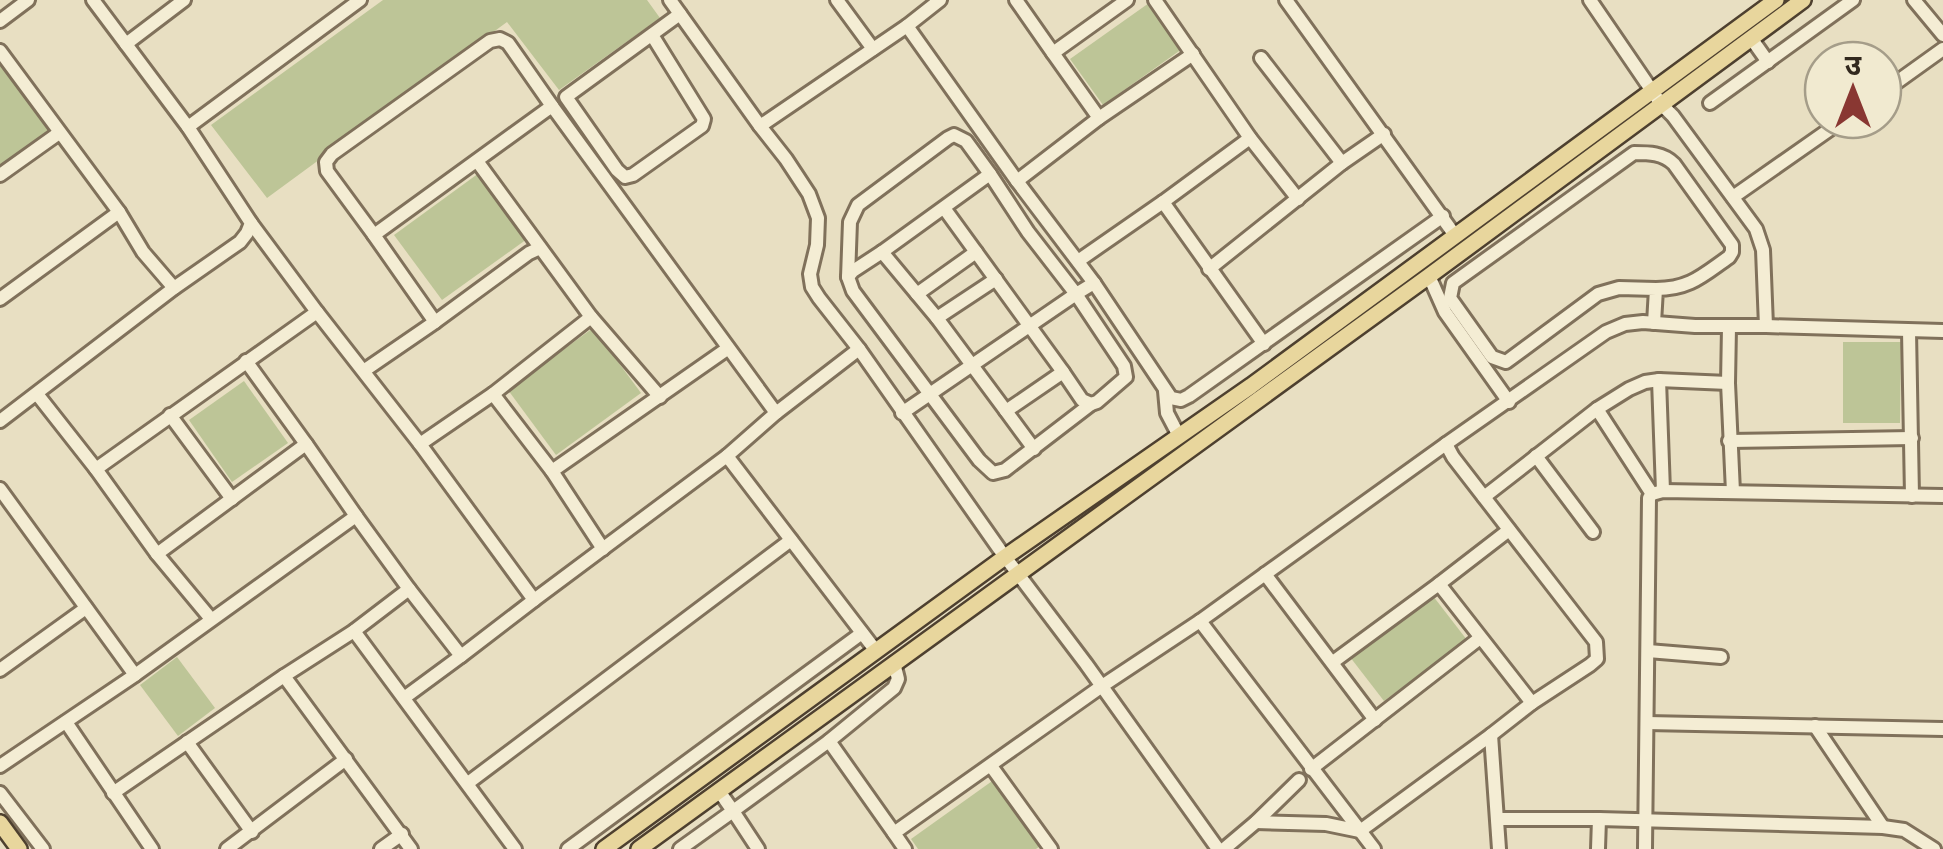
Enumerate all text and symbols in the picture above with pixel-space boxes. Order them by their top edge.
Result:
north arrow [1803,40,1903,140]
text: उ [1845,46,1862,83]

